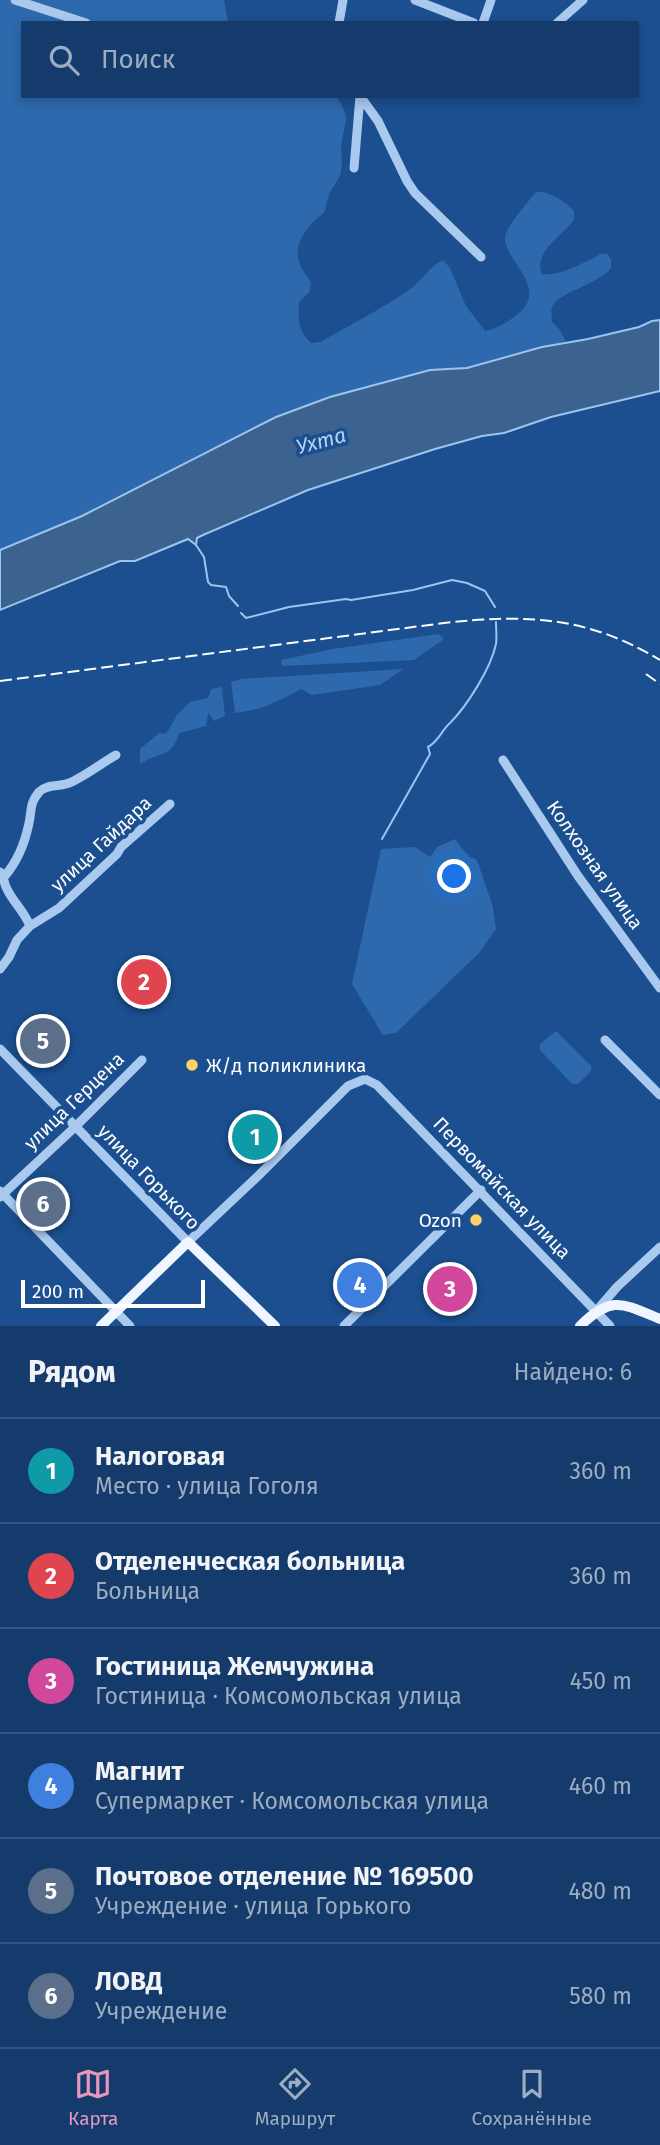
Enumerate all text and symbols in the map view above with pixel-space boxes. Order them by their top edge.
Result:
search box [21,21,639,98]
icon: search [45,41,83,79]
text: Поиск [101,44,175,75]
water label: Ухта [293,422,349,460]
street label: улица Гайдара [46,791,156,897]
street label: Колхозная улица [542,796,648,934]
your location [437,859,471,893]
pin: 2 [121,956,167,1008]
pin: 5 [20,1015,66,1067]
street label: улица Герцена [19,1047,129,1155]
place label: Ж/д поликлиника [206,1054,366,1077]
marker: Ж/д поликлиника [184,1057,200,1073]
pin: 1 [232,1111,278,1163]
street label: Первомайская улица [428,1112,576,1264]
street label: улица Горького [93,1120,205,1234]
pin: 6 [20,1178,66,1230]
place label: Ozon [419,1209,462,1232]
marker: Ozon [468,1212,484,1228]
pin: 4 [337,1259,383,1311]
pin: 3 [427,1263,473,1315]
scale bar [21,1277,205,1309]
text: 200 m [32,1280,84,1303]
text: Рядом [28,1354,116,1390]
text: Найдено: 6 [514,1358,632,1386]
text: Налоговая [95,1441,225,1472]
text: 1 [46,1457,56,1485]
text: 360 m [570,1457,632,1485]
text: Место · улица Гоголя [95,1472,319,1500]
text: Отделенческая больница [95,1546,405,1577]
text: 2 [45,1562,57,1590]
text: 360 m [570,1562,632,1590]
text: Больница [95,1577,200,1605]
text: Гостиница Жемчужина [95,1651,374,1682]
text: 3 [45,1667,57,1695]
text: 450 m [570,1667,632,1695]
text: Гостиница · Комсомольская улица [95,1682,462,1710]
text: Магнит [95,1756,184,1787]
text: 4 [45,1772,58,1800]
text: 460 m [569,1772,632,1800]
text: Супермаркет · Комсомольская улица [95,1787,489,1815]
text: Почтовое отделение № 169500 [95,1861,474,1892]
text: 5 [45,1877,57,1905]
text: 480 m [568,1877,632,1905]
text: Учреждение · улица Горького [95,1892,411,1920]
text: ЛОВД [95,1966,162,1997]
text: 6 [45,1982,57,2010]
text: 580 m [569,1982,632,2010]
text: Учреждение [95,1997,227,2025]
tab: Карта [68,2065,118,2130]
tab: Маршрут [255,2065,335,2130]
tab: Сохранённые [472,2065,592,2130]

